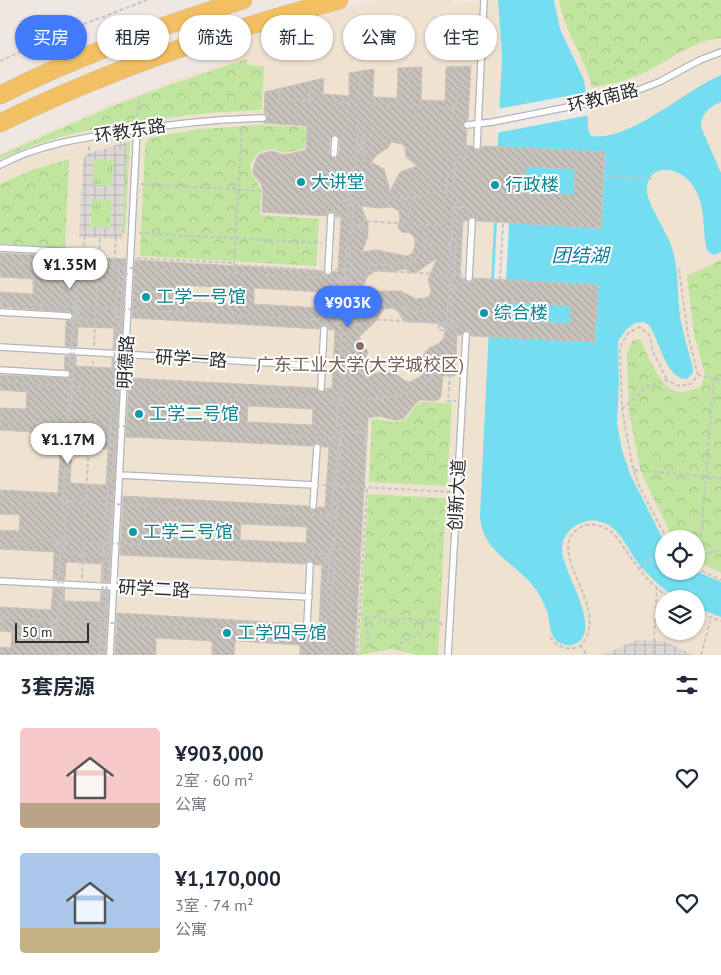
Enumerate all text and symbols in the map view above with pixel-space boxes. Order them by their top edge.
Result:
chip: 买房 [15,15,87,60]
chip: 租房 [97,15,169,60]
chip: 筛选 [179,15,251,60]
chip: 新上 [261,15,333,60]
chip: 公寓 [343,15,415,60]
chip: 住宅 [425,15,497,60]
street label: 环教南路 [565,78,641,117]
street label: 环教东路 [93,114,167,147]
place label: 大讲堂 [311,170,365,193]
place label: 行政楼 [505,173,559,196]
marker: 大讲堂 [295,176,307,188]
marker: 行政楼 [489,179,501,191]
water label: 团结湖 [551,243,611,267]
pin: ¥1.35M [29,248,111,290]
text: ¥1.35M [43,254,97,274]
place label: 工学一号馆 [156,285,246,308]
pin: ¥903K [313,286,383,328]
marker: 工学一号馆 [140,291,152,303]
text: ¥903K [325,292,371,312]
place label: 综合楼 [494,301,548,324]
marker: 综合楼 [478,307,490,319]
street label: 明德路 [113,334,138,390]
marker: 广东工业大学(大学城校区) [354,340,366,352]
street label: 研学一路 [154,345,228,372]
place label: 广东工业大学(大学城校区) [256,353,464,376]
place label: 工学二号馆 [149,402,239,425]
marker: 工学二号馆 [133,408,145,420]
pin: ¥1.17M [27,422,109,465]
text: ¥1.17M [41,429,95,449]
street label: 创新大道 [443,458,470,532]
place label: 工学三号馆 [143,520,233,543]
marker: 工学三号馆 [127,526,139,538]
map controls [655,530,705,640]
button: locate [655,530,705,580]
street label: 研学二路 [117,575,191,602]
button: layers [655,590,705,640]
scale bar [15,620,89,643]
place label: 工学四号馆 [237,621,327,644]
text: 50 m [22,623,52,641]
marker: 工学四号馆 [221,627,233,639]
icon: filters [673,671,701,699]
text: 3套房源 [20,673,95,700]
text: ¥903,000 [175,740,264,767]
icon: home [60,748,120,808]
icon: heart [673,764,701,792]
text: 2室 · 60 m² [175,770,254,790]
text: 公寓 [175,794,207,814]
text: ¥1,170,000 [175,865,281,892]
icon: home [60,873,120,933]
icon: heart [673,889,701,917]
text: 3室 · 74 m² [175,895,254,915]
text: 公寓 [175,919,207,939]

